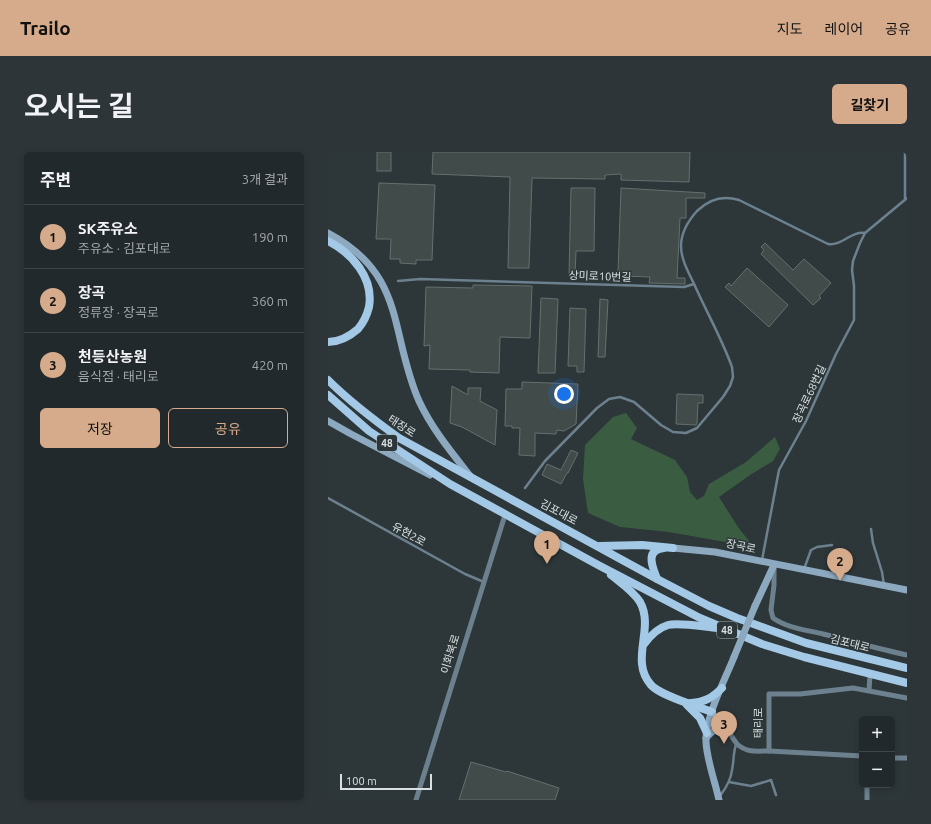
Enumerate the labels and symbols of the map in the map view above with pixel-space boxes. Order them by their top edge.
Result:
street label: 상미로10번길 [568,269,632,283]
street label: 장곡로68번길 [790,363,828,425]
your location [554,384,574,404]
street label: 태장로 [386,413,418,439]
road number: 48 [377,435,397,451]
street label: 김포대로 [538,497,580,527]
street label: 유현2로 [390,520,428,548]
pin: 1 [534,531,560,564]
street label: 장곡로 [725,537,757,555]
pin: 2 [827,548,853,581]
road number: 48 [717,622,737,638]
street label: 김포대로 [829,632,871,654]
street label: 이화북로 [438,633,462,675]
street label: 태리로 [752,708,764,738]
pin: 3 [711,711,737,744]
scale bar [340,772,432,791]

